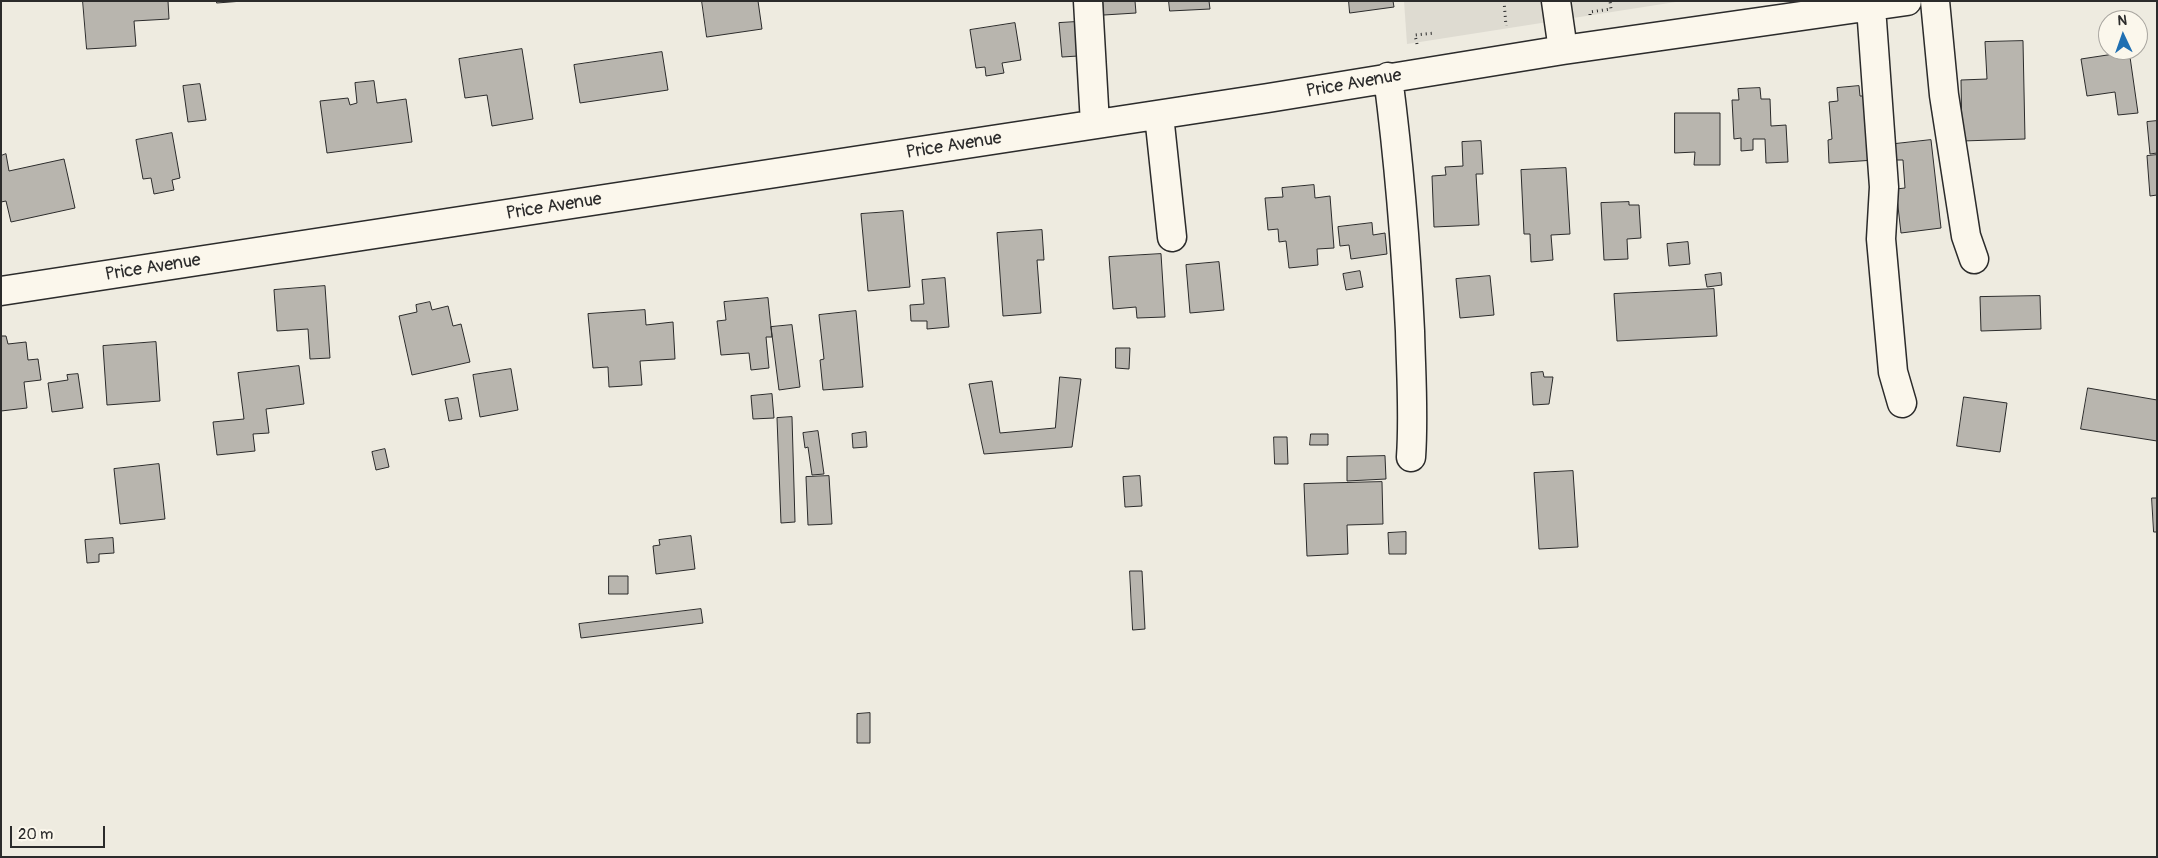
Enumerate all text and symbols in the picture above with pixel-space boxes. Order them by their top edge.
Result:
north arrow [2098,10,2148,60]
text: N [2117,12,2127,29]
street label: Price Avenue [1305,65,1403,103]
street label: Price Avenue [905,128,1003,164]
street label: Price Avenue [505,189,603,225]
street label: Price Avenue [104,250,202,286]
scale bar [12,816,108,848]
text: 20 m [18,825,53,844]

